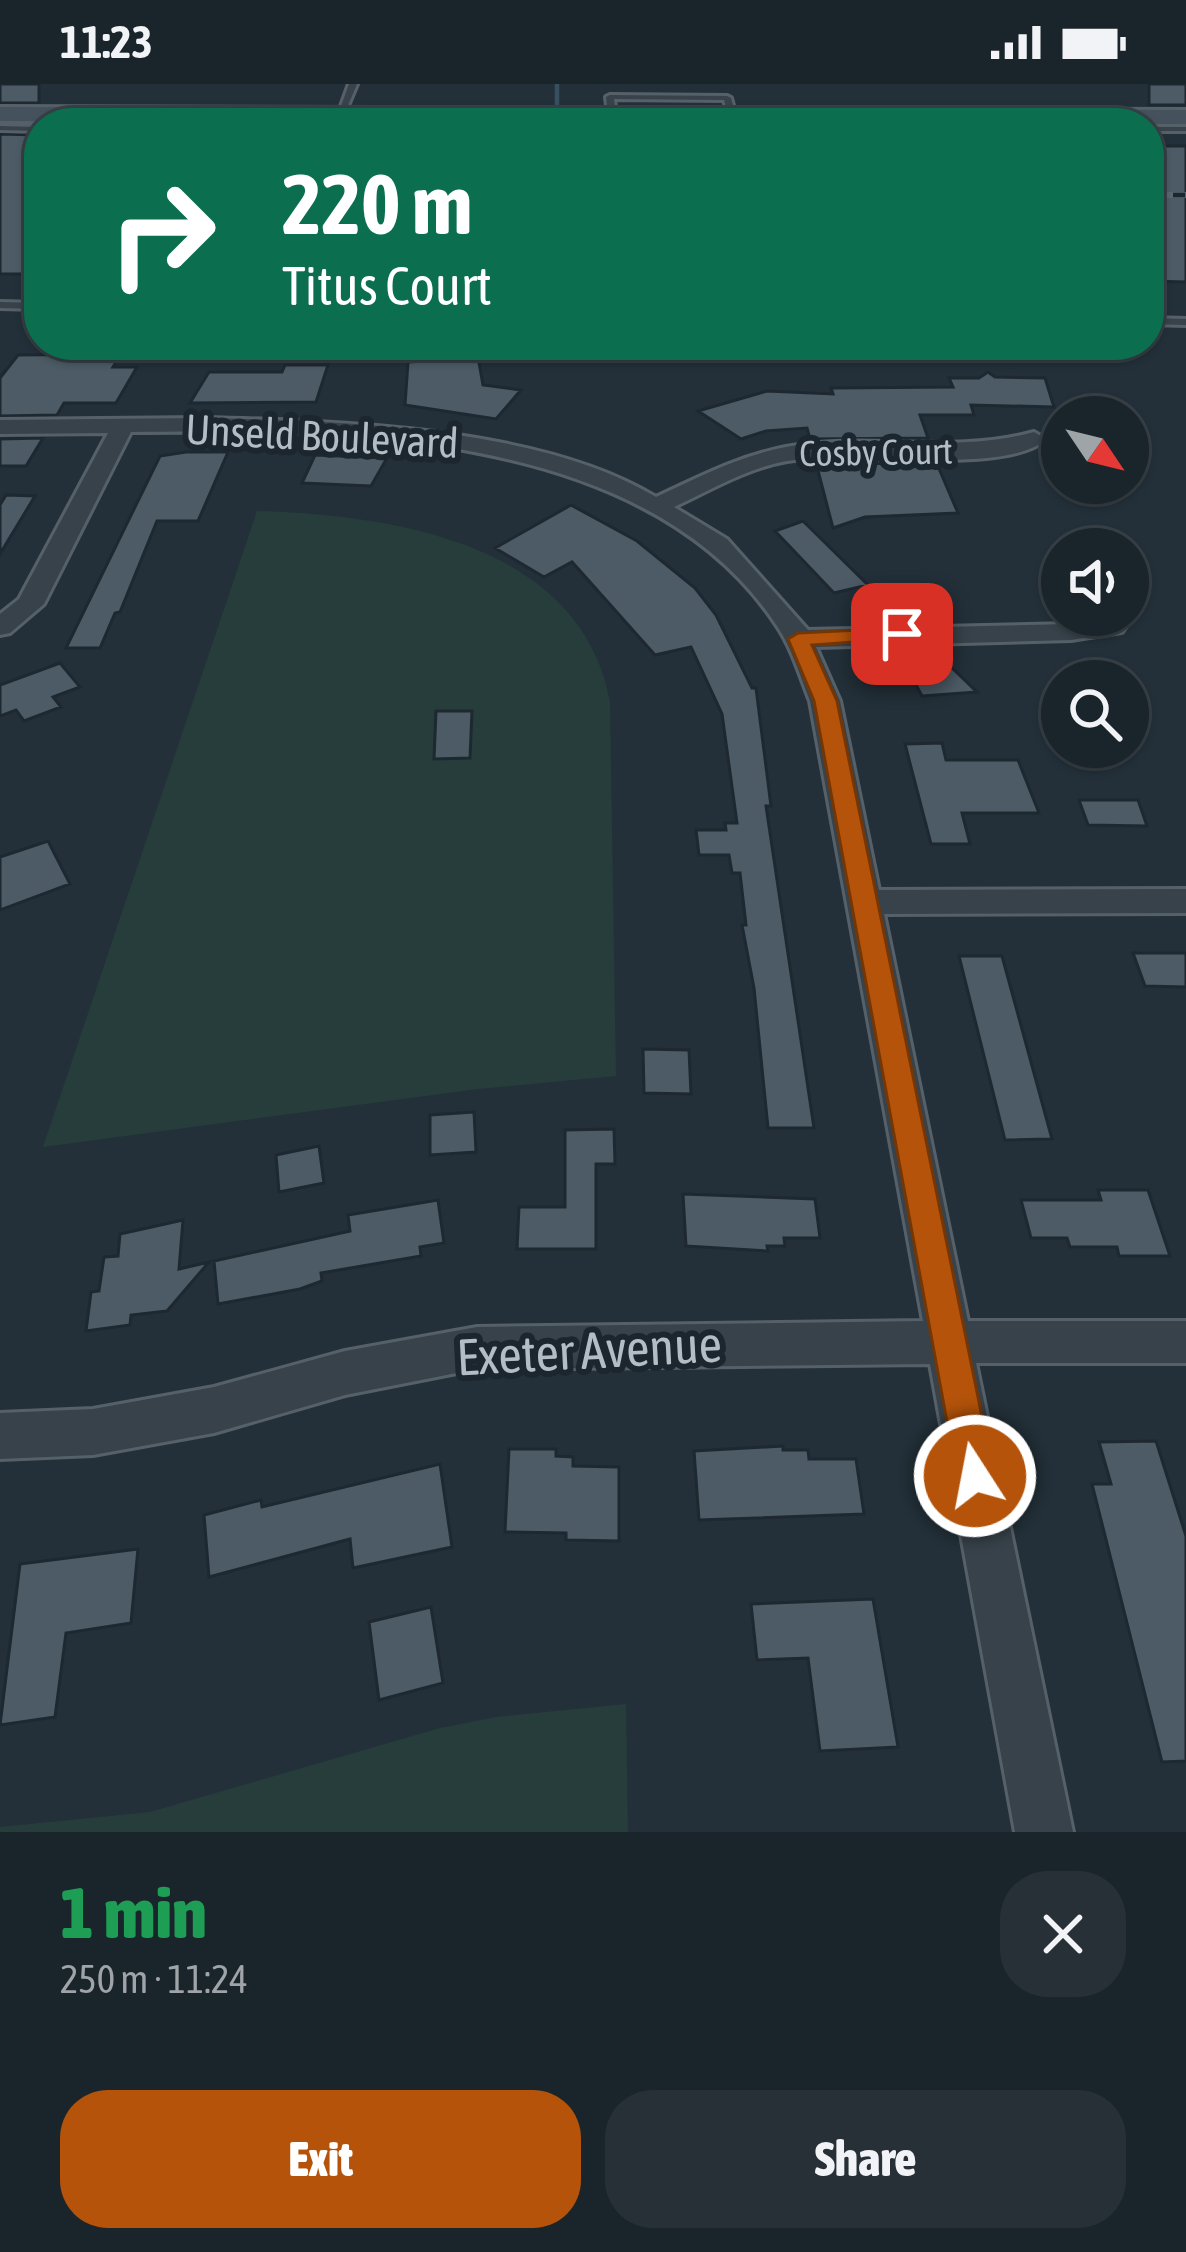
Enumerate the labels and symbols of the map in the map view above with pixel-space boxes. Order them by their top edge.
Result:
north arrow [1041,396,1149,504]
street label: Unseld Boulevard [184,405,460,467]
street label: Cosby Court [799,430,953,474]
pin [851,583,953,685]
street label: Exeter Avenue [455,1314,723,1386]
position arrow [912,1413,1038,1539]

